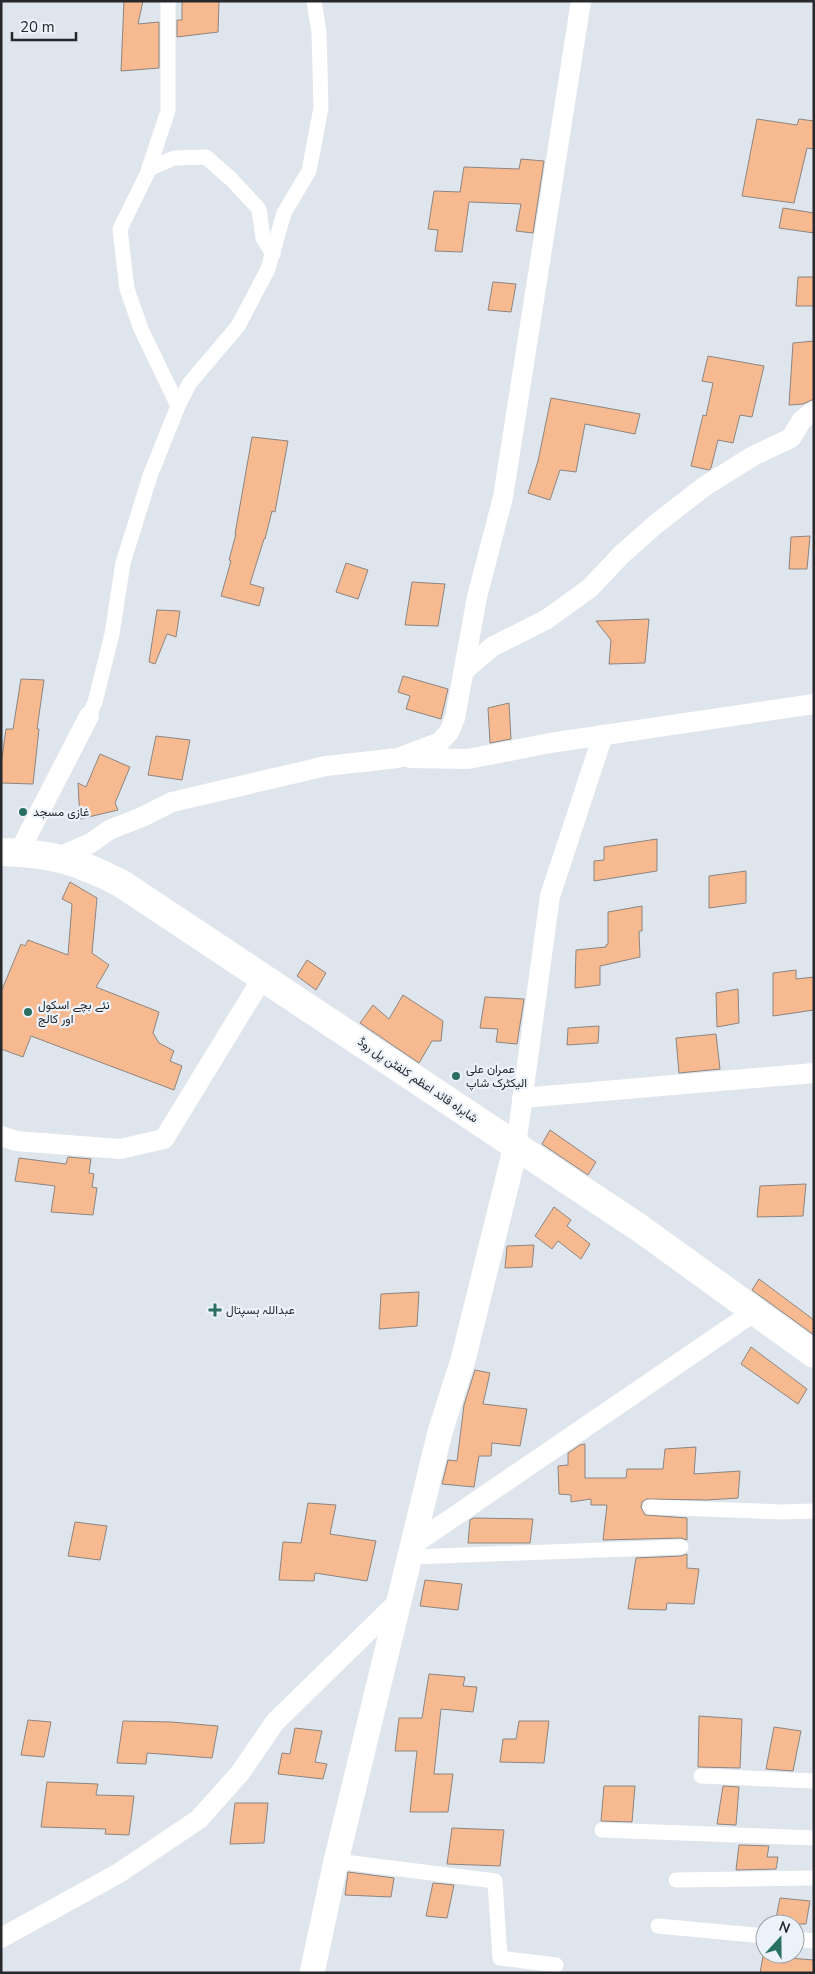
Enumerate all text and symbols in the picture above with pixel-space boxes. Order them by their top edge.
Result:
scale bar [12,10,76,42]
text: 20 m [20,17,55,37]
place label: غازی مسجد [33,804,89,820]
marker: غازی مسجد [17,806,29,818]
place label: نئے بچے اسکول اور کالج [38,997,110,1028]
marker: نئے بچے اسکول اور کالج [22,1006,34,1018]
street label: شاہراہ قائد اعظم کلفٹن پل روڈ [355,1034,481,1126]
place label: عمران علی الیکٹرک شاپ [466,1061,527,1091]
marker: عمران علی الیکٹرک شاپ [450,1070,462,1082]
place label: عبداللہ ہسپتال [226,1302,295,1318]
marker: عبداللہ ہسپتال [208,1303,222,1317]
north arrow [755,1914,805,1964]
text: N [776,1917,793,1938]

